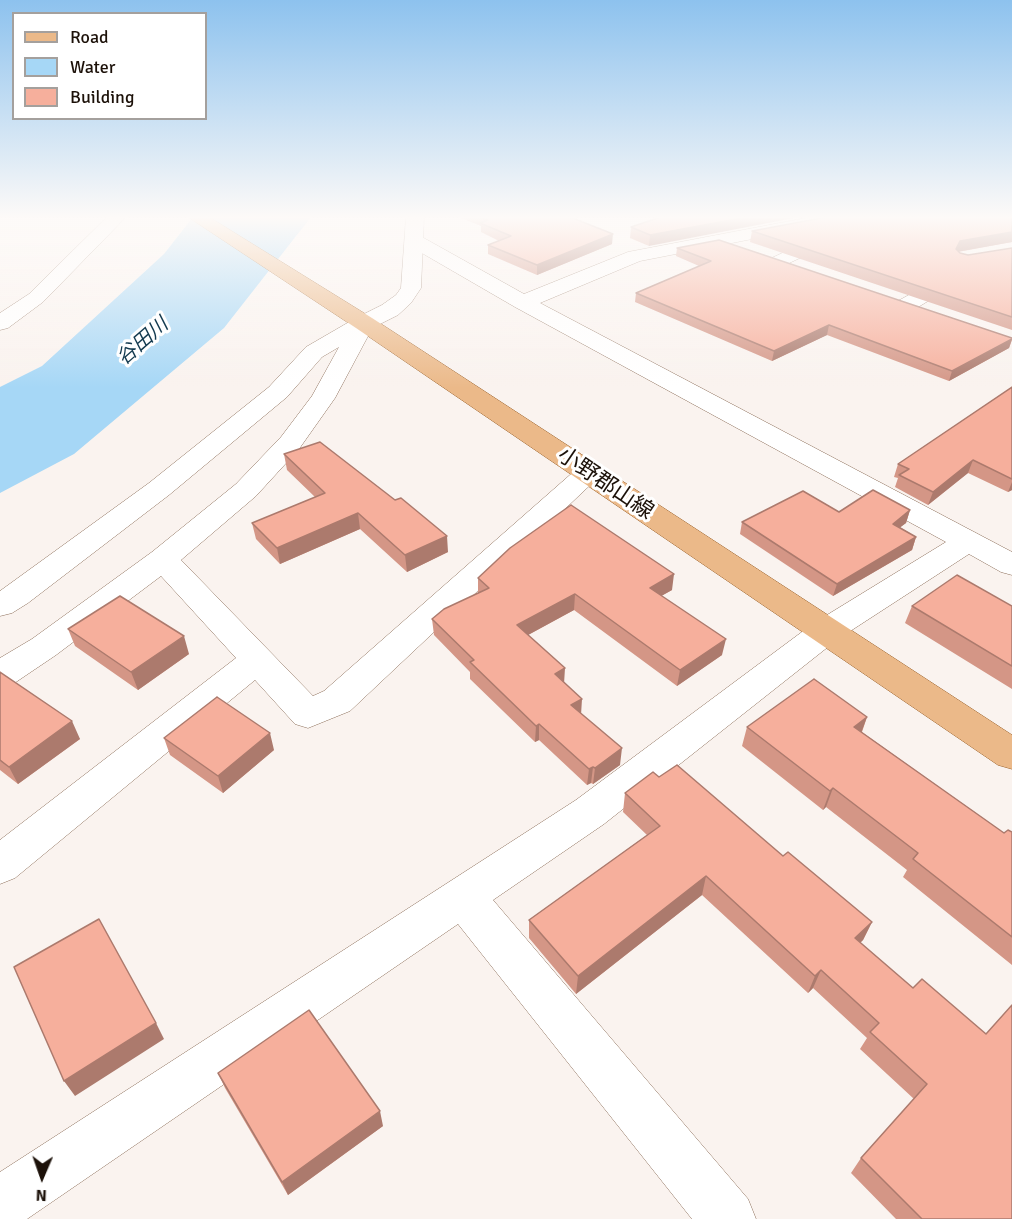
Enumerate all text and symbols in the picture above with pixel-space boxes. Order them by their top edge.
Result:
legend [12,12,207,120]
text: Road [70,26,109,48]
text: Water [70,56,115,78]
text: Building [70,86,134,108]
water label: 谷田川 [112,313,174,371]
street label: 小野郡山線 [552,442,658,526]
north arrow [12,1147,72,1207]
text: N [35,1185,47,1205]

